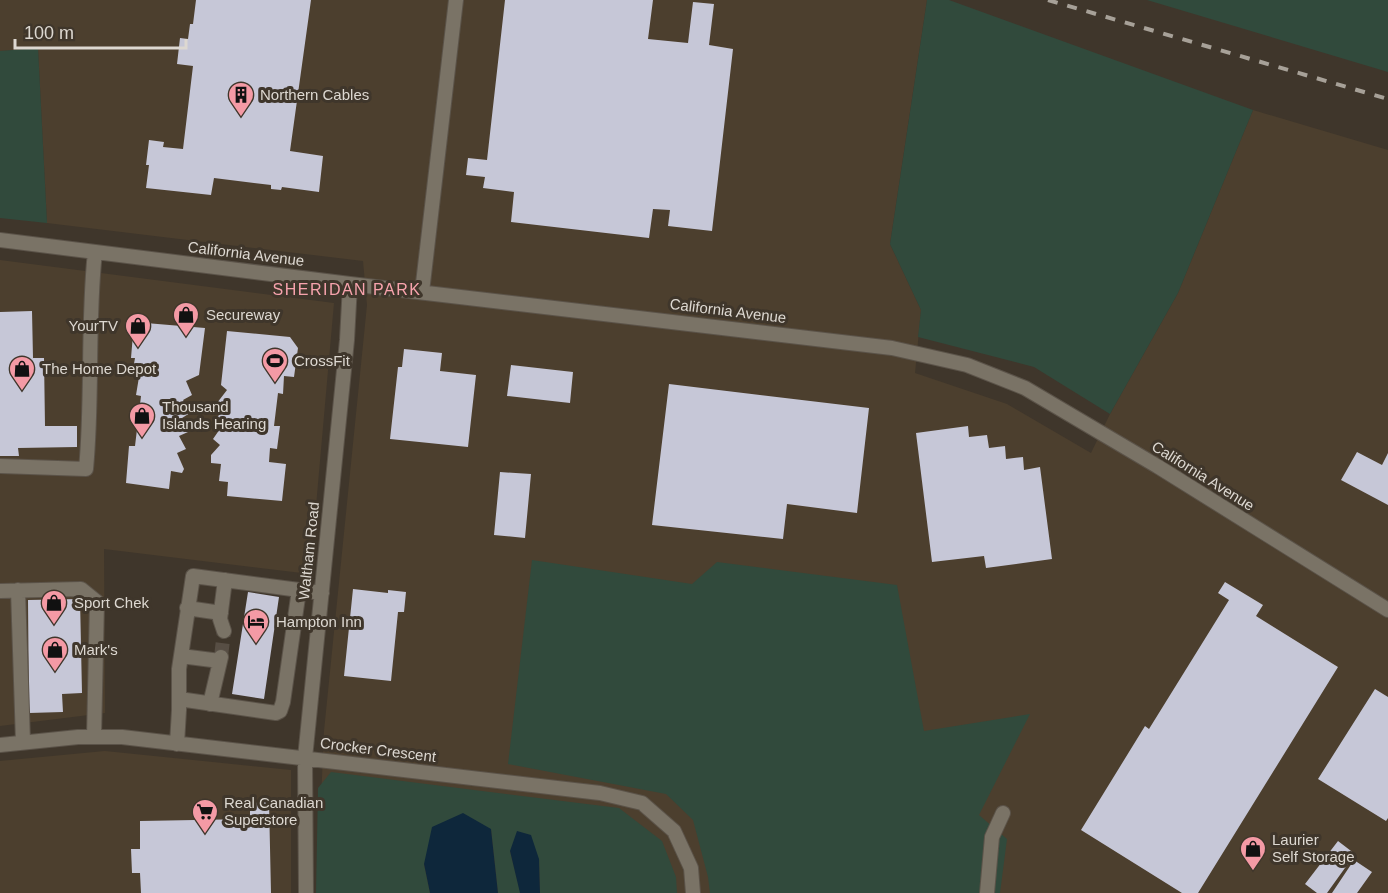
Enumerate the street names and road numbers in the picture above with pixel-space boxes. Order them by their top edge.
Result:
street label: California Avenue [187,238,305,269]
street label: California Avenue [669,295,787,326]
street label: California Avenue [1149,437,1258,514]
street label: Waltham Road [295,501,322,601]
street label: Crocker Crescent [319,734,438,765]

